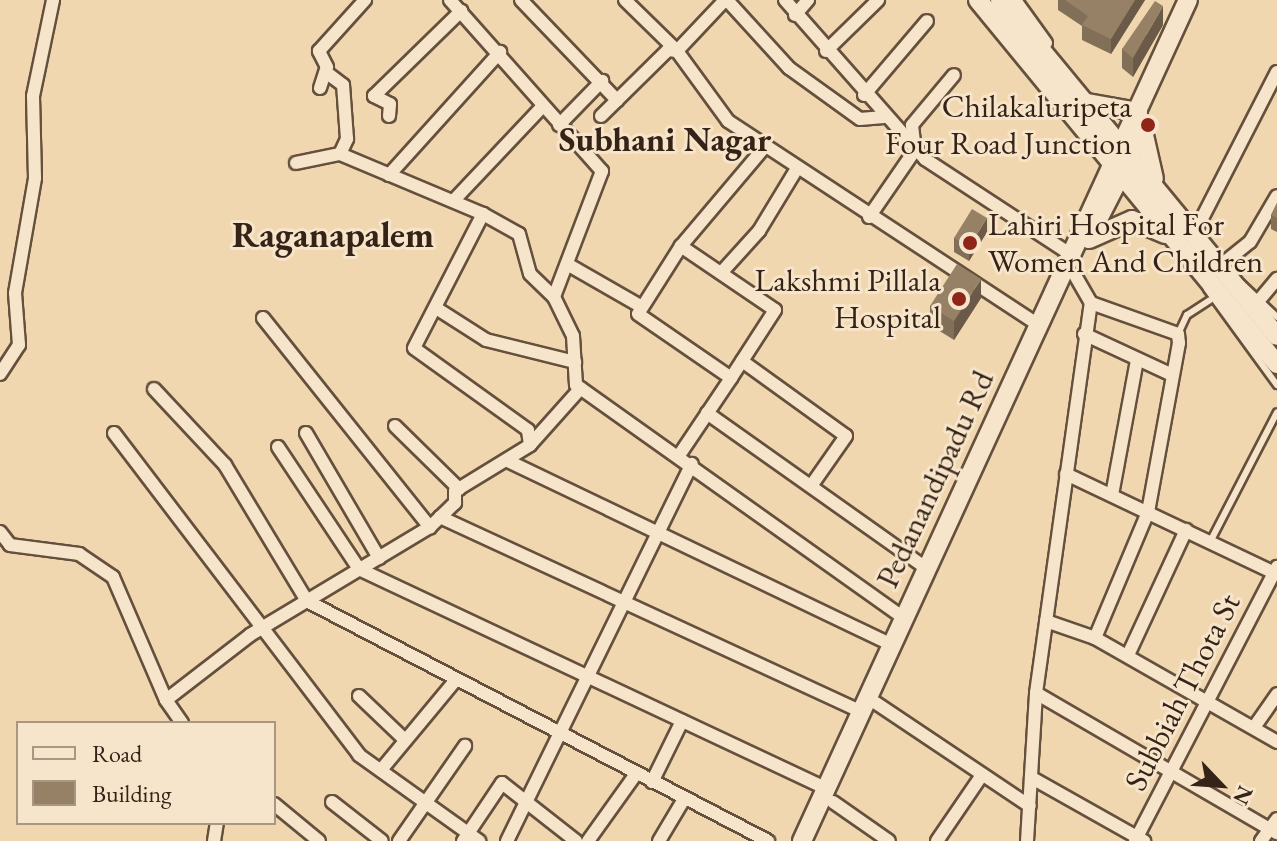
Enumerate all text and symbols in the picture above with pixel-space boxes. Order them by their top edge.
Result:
place label: Chilakaluripeta Four Road Junction [885,88,1132,163]
marker: Chilakaluripeta Four Road Junction [1139,116,1157,134]
district label: Subhani Nagar [559,120,771,160]
place label: Lahiri Hospital For Women And Children [988,206,1263,281]
district label: Raganapalem [232,213,434,257]
marker: Lahiri Hospital For Women And Children [959,232,981,254]
place label: Lakshmi Pillala Hospital [755,262,941,337]
marker: Lakshmi Pillala Hospital [948,288,970,310]
street label: Pedanandipadu Rd [868,364,1002,594]
street label: Subbiah Thota St [1116,587,1248,797]
legend [16,721,276,825]
text: Road [92,738,142,769]
north arrow [1181,745,1261,825]
text: Building [92,778,172,809]
text: N [1226,781,1260,810]

